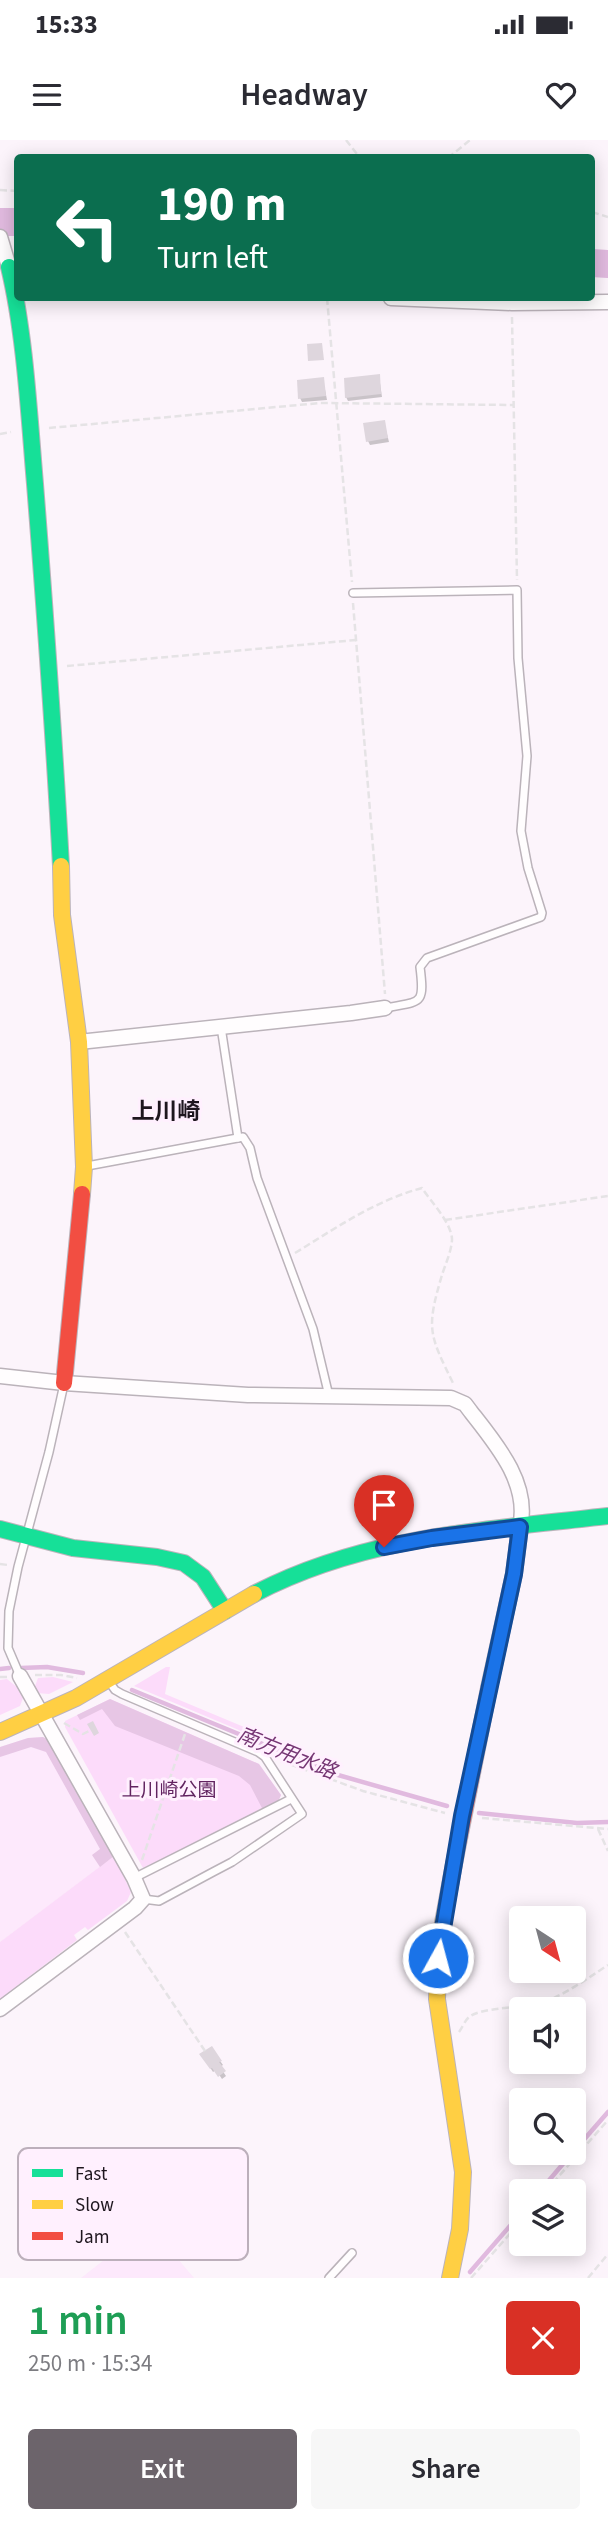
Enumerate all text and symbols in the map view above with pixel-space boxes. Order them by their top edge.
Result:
text: 15:33 [35,6,98,43]
text: Headway [240,72,368,118]
icon: menu [28,76,66,114]
icon: heart [542,76,580,114]
text: 190 m [157,170,286,240]
icon: left [42,182,133,273]
text: Turn left [157,235,268,281]
district label: 上川崎 [132,1095,201,1128]
pin [354,1475,414,1547]
icon: arrive [365,1486,403,1524]
water label: 南方用水路 [233,1719,343,1787]
park label: 上川崎公園 [121,1777,217,1804]
north arrow [509,1906,586,1983]
map controls [509,1906,586,2256]
position arrow [401,1921,475,1995]
button: sound [509,1997,586,2074]
button: search [509,2088,586,2165]
legend [18,2148,248,2260]
text: Fast [75,2161,108,2188]
button: layers [509,2179,586,2256]
text: Slow [75,2192,114,2219]
text: Jam [75,2224,109,2251]
text: 1 min [28,2291,128,2351]
button: close [506,2301,580,2375]
text: 250 m · 15:34 [28,2347,152,2380]
button: Exit [28,2429,297,2509]
button: Share [311,2429,580,2509]

